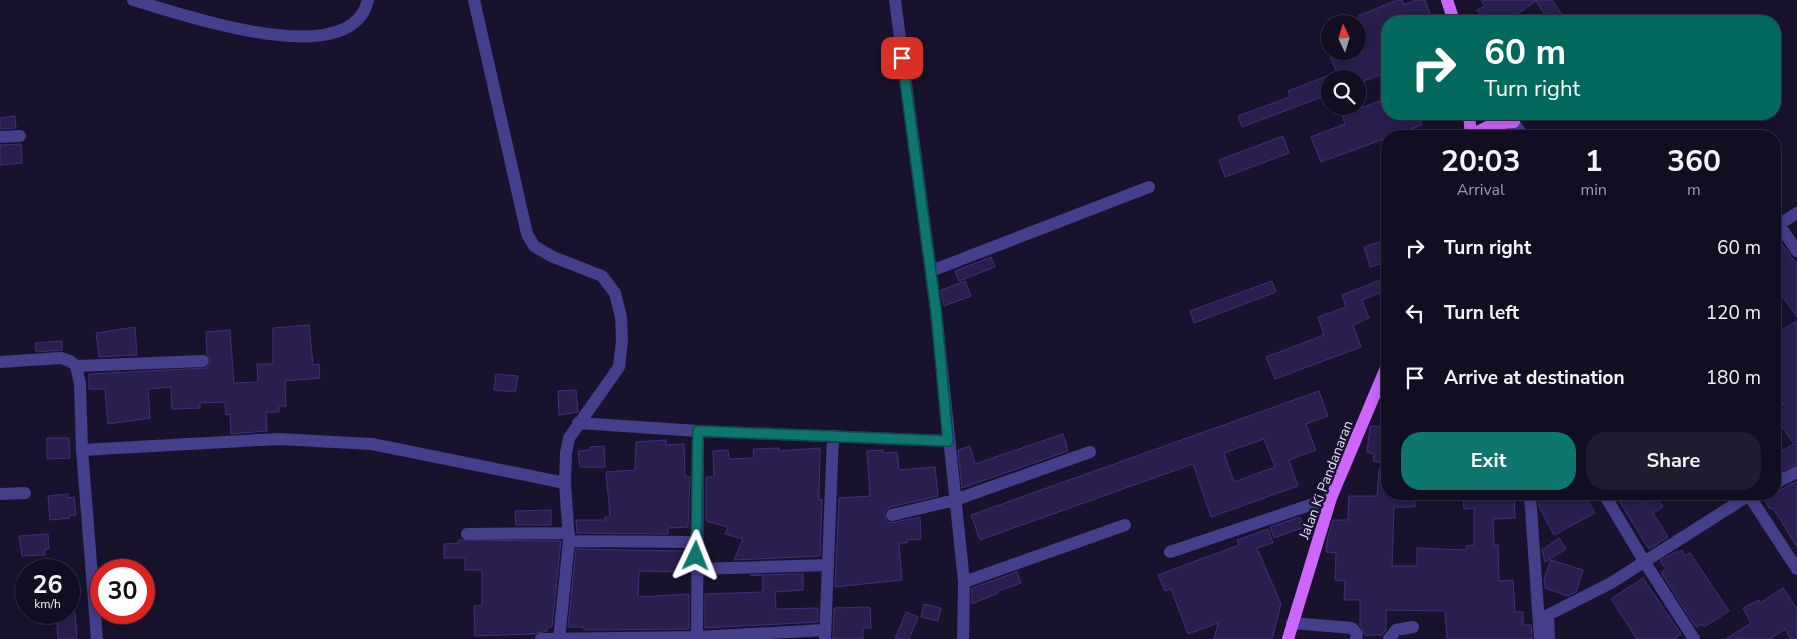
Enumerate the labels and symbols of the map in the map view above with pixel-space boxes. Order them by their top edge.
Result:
north arrow [1321,15,1366,60]
pin [881,37,923,79]
street label: Jalan Ki Pandanaran [1294,418,1357,543]
position arrow [669,529,721,581]
speed limit sign: 30 [90,559,155,624]

